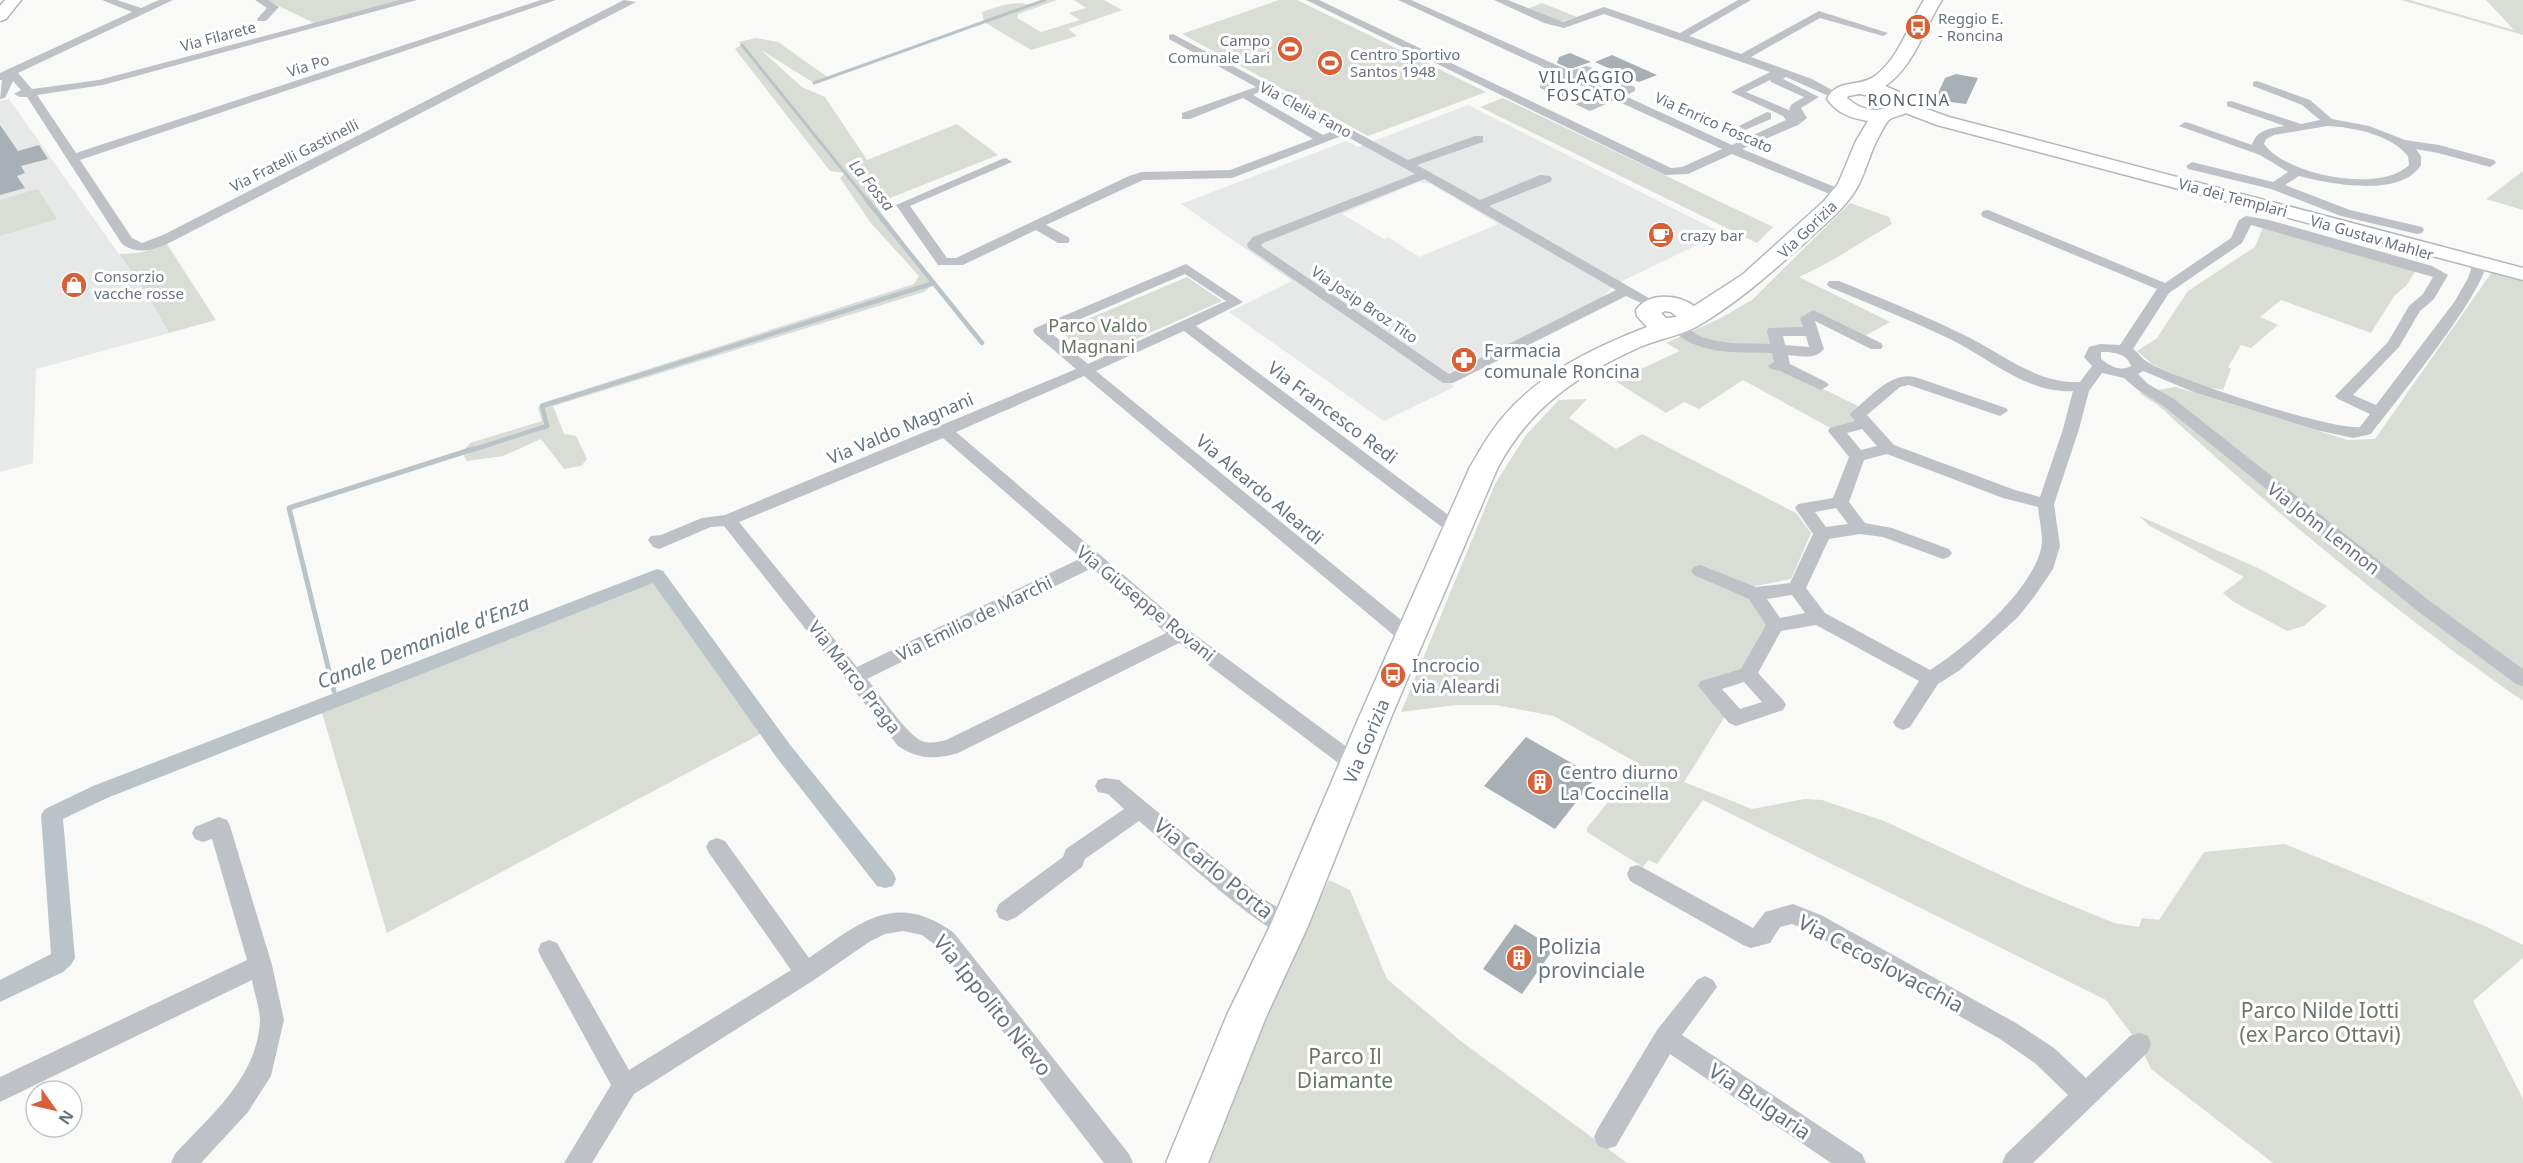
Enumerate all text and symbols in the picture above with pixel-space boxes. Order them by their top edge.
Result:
place label: Reggio E. - Roncina [1938,8,2003,45]
bus stop icon: Reggio E. - Roncina [1903,12,1933,42]
street label: Via Filarete [178,16,258,56]
place label: Campo Comunale Lari [1168,30,1270,67]
sports icon: Campo Comunale Lari [1275,34,1305,64]
place label: Centro Sportivo Santos 1948 [1350,44,1460,81]
sports icon: Centro Sportivo Santos 1948 [1315,48,1345,78]
street label: Via Po [284,49,332,81]
district label: VILLAGGIO FOSCATO [1539,66,1635,106]
street label: Via Clelia Fano [1256,76,1356,142]
street label: Via Enrico Foscato [1652,87,1776,157]
district label: RONCINA [1867,89,1951,111]
street label: Via Fratelli Gastinelli [226,114,362,196]
water label: La Fossa [844,155,900,215]
street label: Via dei Templari [2176,173,2290,221]
street label: Via Gorizia [1773,196,1841,262]
street label: Via Gustav Mahler [2308,210,2436,264]
cafe icon: crazy bar [1646,220,1676,250]
place label: crazy bar [1680,225,1744,245]
street label: Via Josip Broz Tito [1308,261,1422,347]
place label: Consorzio vacche rosse [94,266,184,303]
shop icon: Consorzio vacche rosse [59,270,89,300]
park label: Parco Valdo Magnani [1048,313,1148,358]
place label: Farmacia comunale Roncina [1484,338,1640,383]
pharmacy icon: Farmacia comunale Roncina [1449,345,1479,375]
street label: Via Francesco Redi [1263,355,1403,469]
street label: Via Valdo Magnani [823,386,977,470]
street label: Via Aleardo Aleardi [1191,429,1329,549]
street label: Via John Lennon [2263,476,2385,580]
street label: Via Giuseppe Rovani [1072,540,1220,666]
street label: Via Emilio de Marchi [892,570,1056,666]
water label: Canale Demaniale d'Enza [313,589,533,695]
street label: Via Marco Praga [803,616,907,738]
place label: Incrocio via Aleardi [1412,653,1500,698]
bus stop icon: Incrocio via Aleardi [1378,660,1408,690]
street label: Via Gorizia [1337,695,1395,787]
place label: Centro diurno La Coccinella [1560,760,1678,805]
building icon: Centro diurno La Coccinella [1525,767,1555,797]
street label: Via Carlo Porta [1148,811,1280,925]
street label: Via Cecoslovacchia [1793,908,1969,1018]
street label: Via Ippolito Nievo [927,929,1059,1081]
place label: Polizia provinciale [1538,932,1645,984]
building icon: Polizia provinciale [1504,943,1534,973]
park label: Parco Nilde Iotti (ex Parco Ottavi) [2239,996,2401,1048]
park label: Parco Il Diamante [1297,1042,1393,1094]
street label: Via Bulgaria [1703,1056,1817,1146]
north arrow [24,1079,84,1139]
text: N [54,1106,79,1129]

